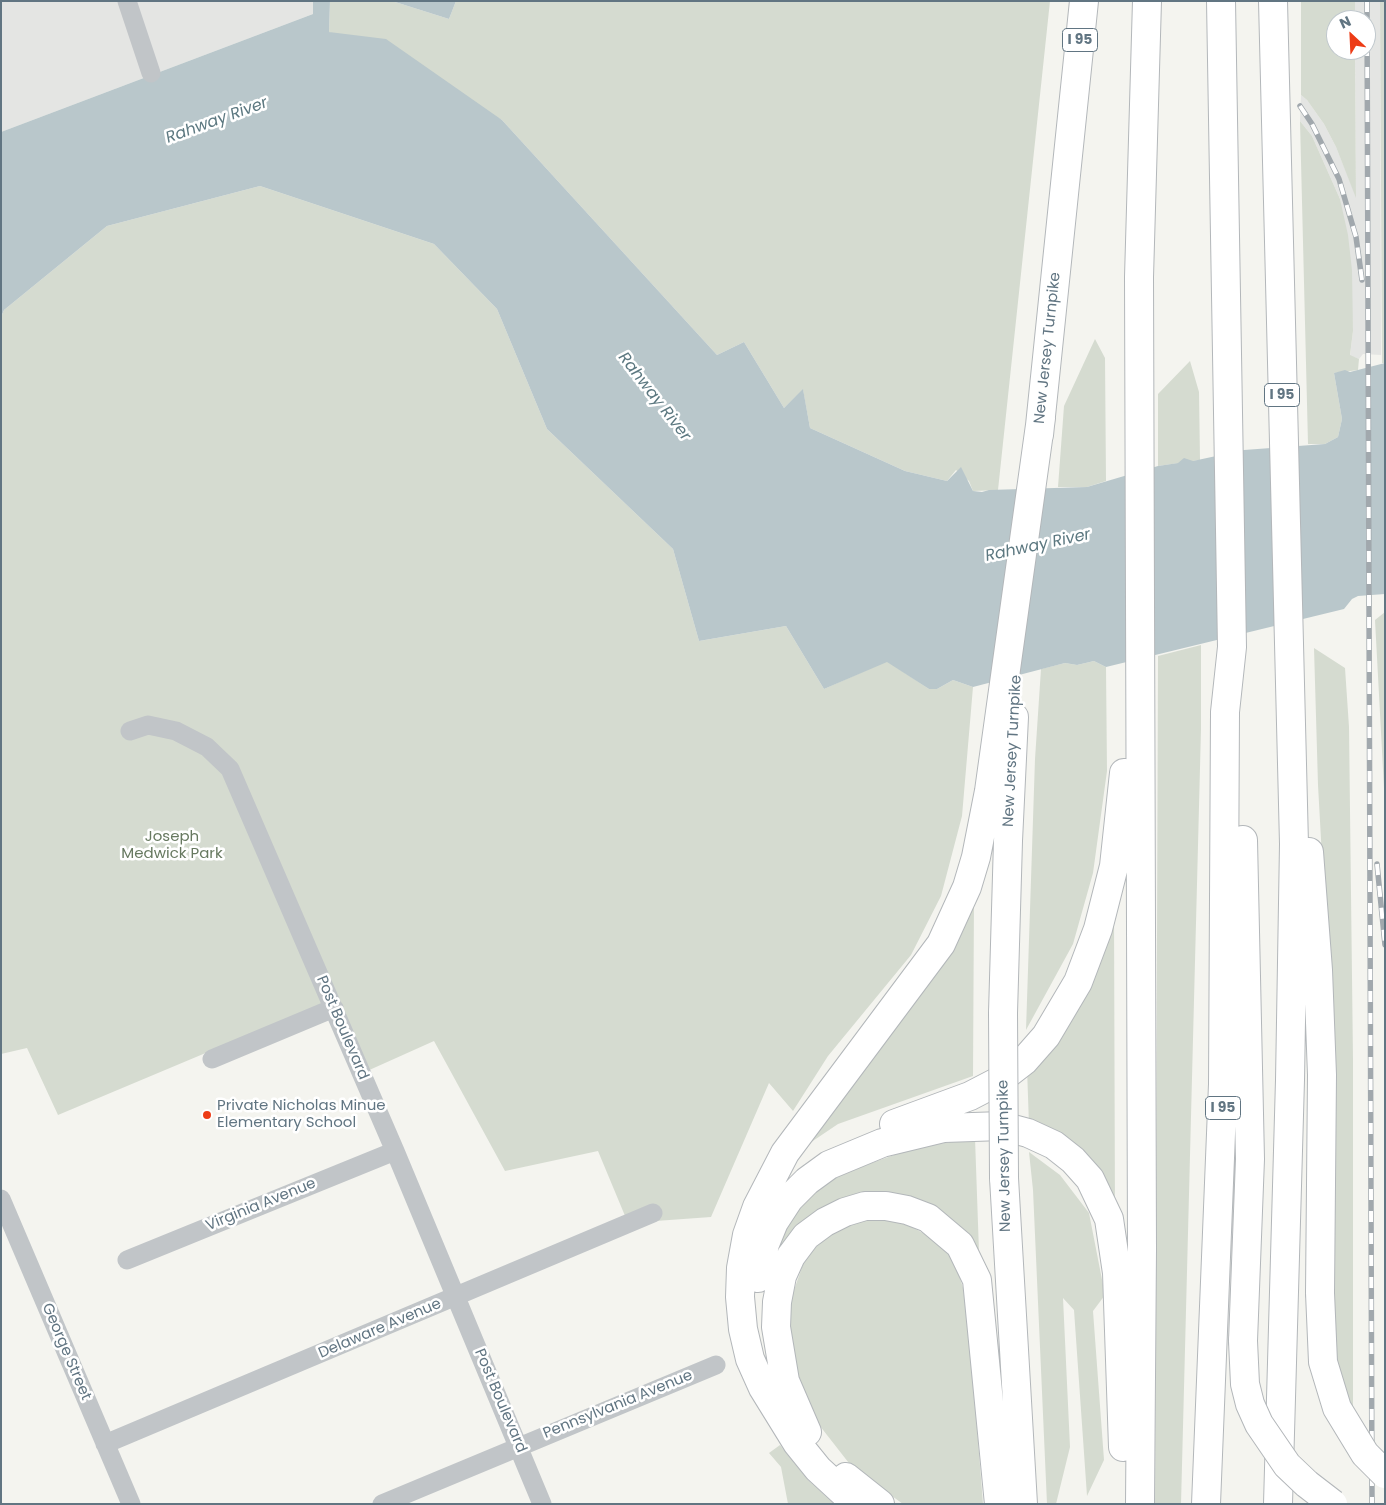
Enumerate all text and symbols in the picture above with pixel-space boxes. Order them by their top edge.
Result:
north arrow [1326,10,1376,60]
text: N [1336,11,1354,34]
road number: I 95 [1062,28,1098,52]
water label: Rahway River [163,94,271,148]
street label: New Jersey Turnpike [1031,271,1065,425]
water label: Rahway River [613,349,695,445]
road number: I 95 [1264,384,1300,406]
water label: Rahway River [984,525,1092,567]
street label: New Jersey Turnpike [1000,674,1026,828]
park label: Joseph Medwick Park [121,828,223,863]
street label: Post Boulevard [312,973,372,1083]
street label: New Jersey Turnpike [995,1080,1015,1232]
road number: I 95 [1206,1096,1240,1120]
place label: Private Nicholas Minue Elementary School [217,1097,386,1132]
marker: Private Nicholas Minue Elementary School [201,1109,213,1121]
street label: Virginia Avenue [203,1175,319,1235]
street label: Delaware Avenue [316,1295,444,1363]
street label: George Street [37,1301,95,1403]
street label: Post Boulevard [470,1346,530,1456]
street label: Pennsylvania Avenue [541,1367,695,1443]

